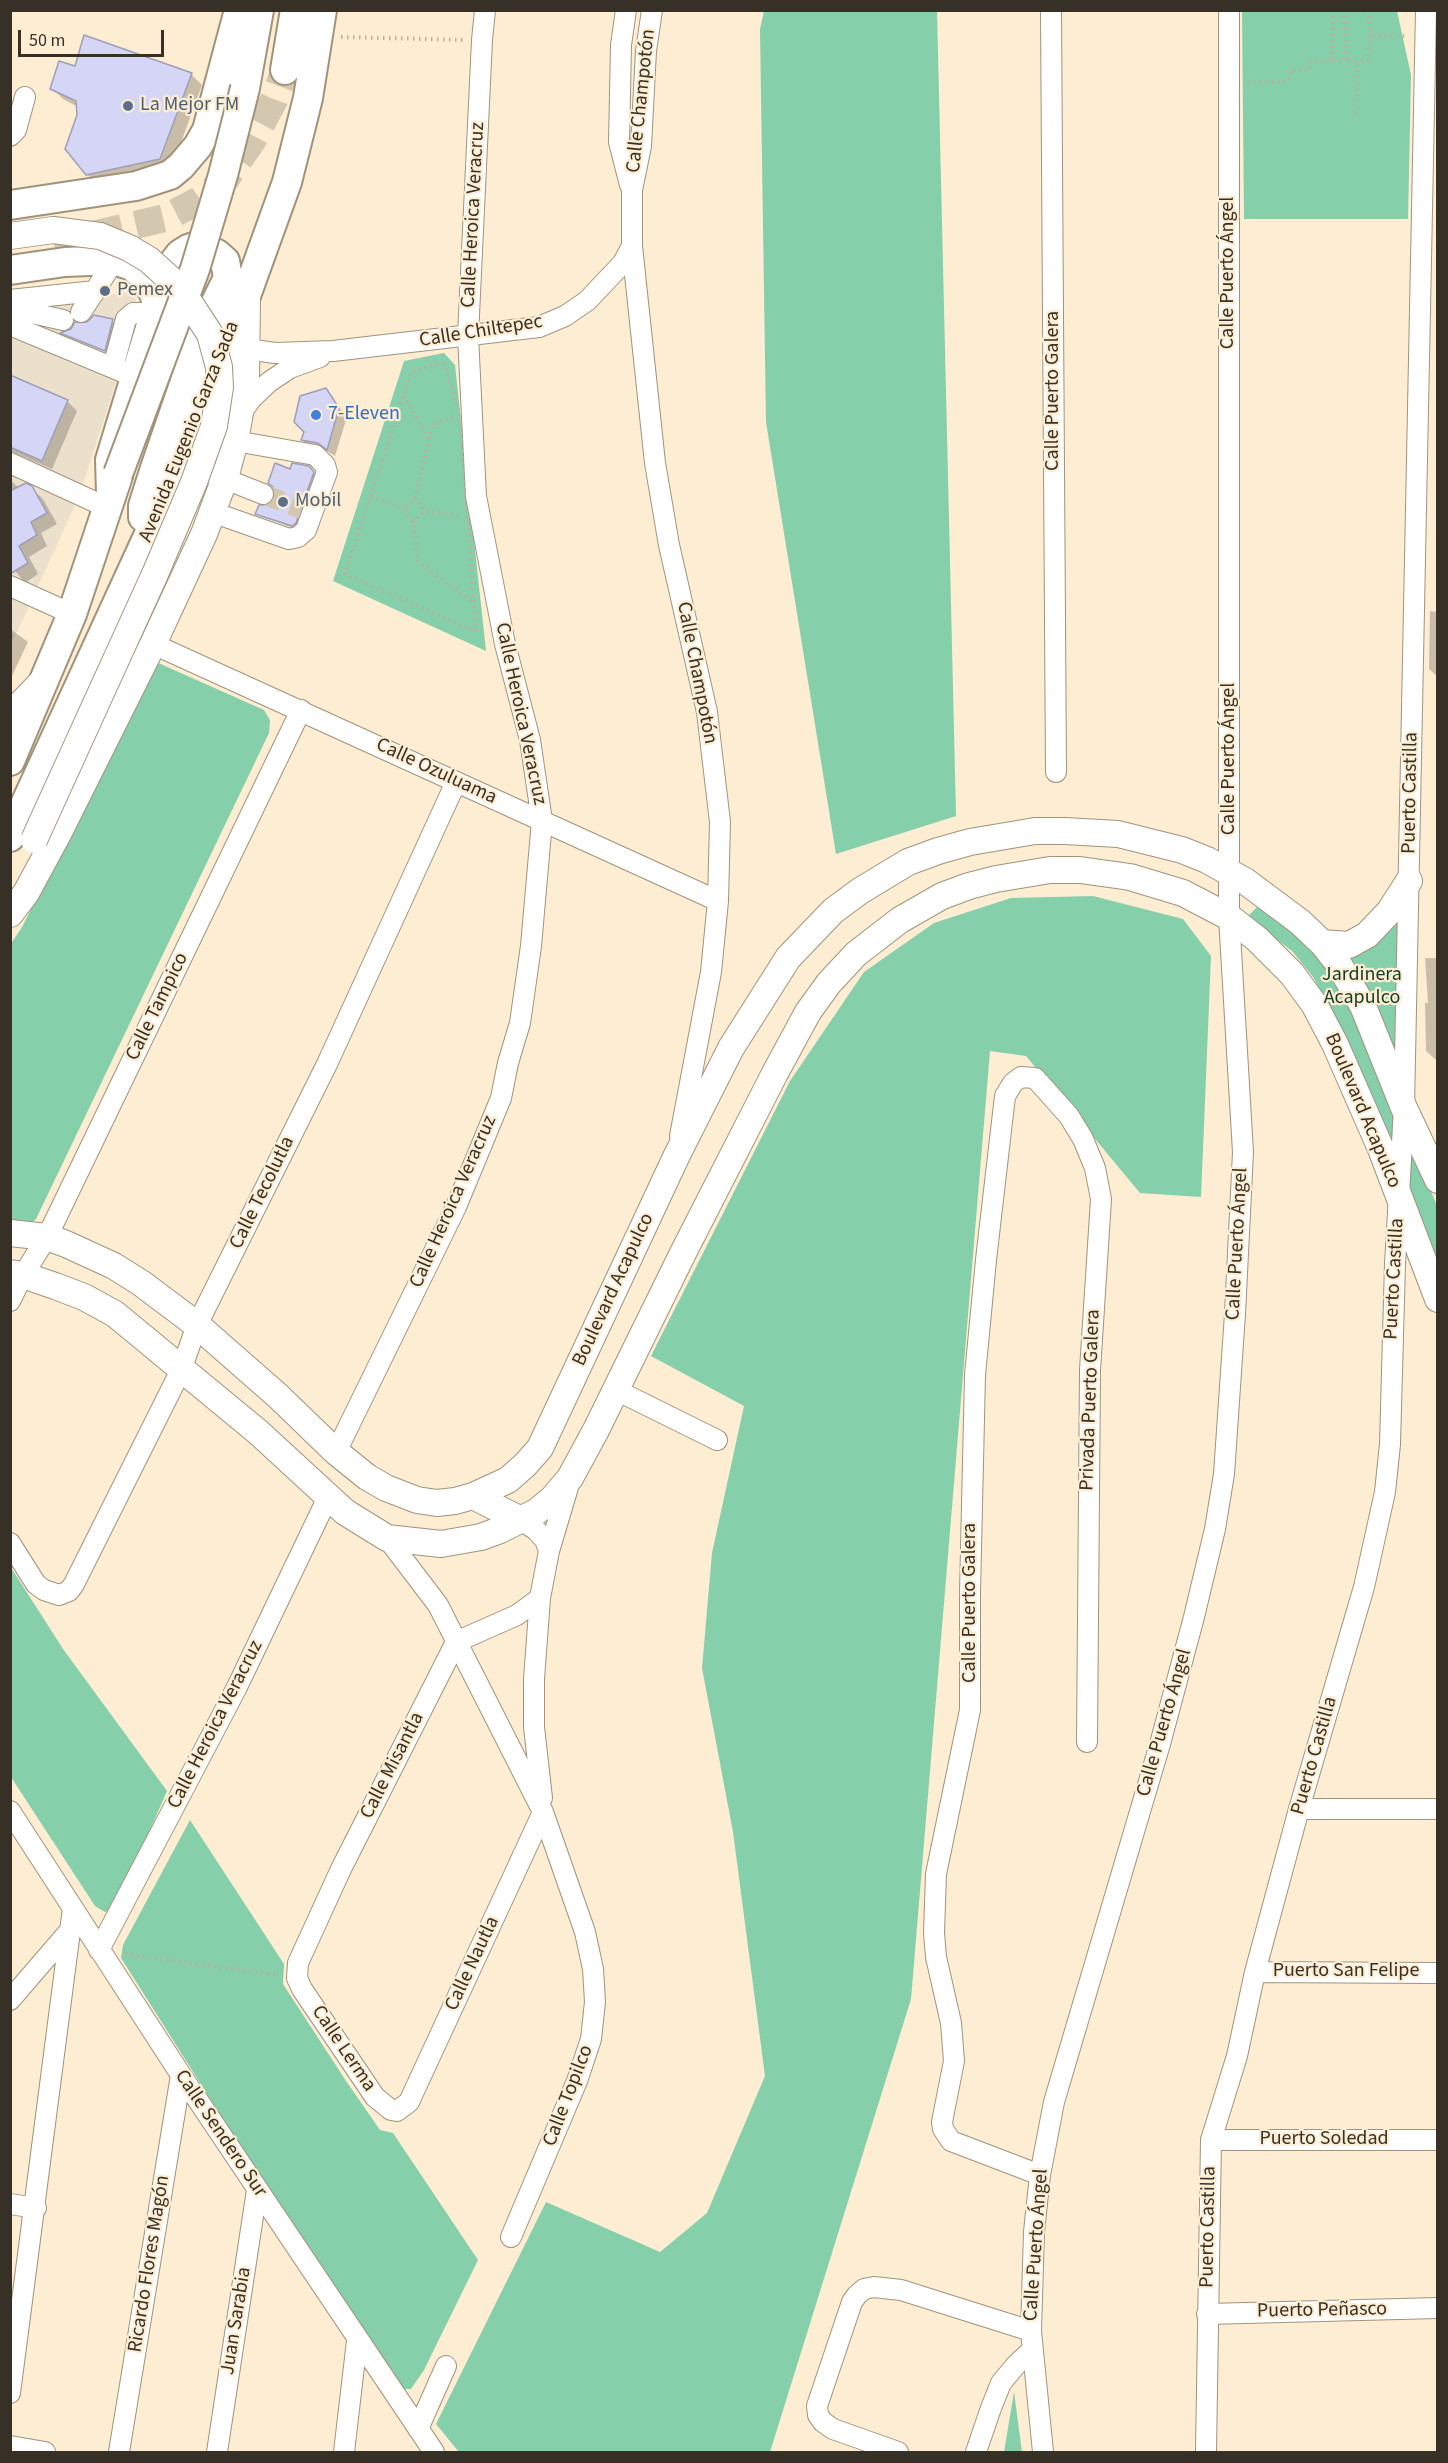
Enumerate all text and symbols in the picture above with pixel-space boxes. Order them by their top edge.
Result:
scale bar [21,18,166,56]
text: 50 m [29,28,65,53]
street label: Calle Champotón [623,28,661,174]
place label: La Mejor FM [140,94,239,118]
marker: La Mejor FM [121,99,135,113]
street label: Calle Heroica Veracruz [457,122,491,308]
street label: Calle Puerto Ángel [1217,197,1241,349]
place label: Pemex [117,279,173,303]
marker: Pemex [98,284,112,298]
street label: Calle Chiltepec [418,310,544,354]
street label: Calle Puerto Galera [1042,311,1066,471]
street label: Avenida Eugenio Garza Sada [135,318,245,546]
place label: 7-Eleven [328,403,400,427]
marker: 7-Eleven [309,408,323,422]
place label: Mobil [295,490,341,514]
marker: Mobil [276,495,290,509]
street label: Calle Champotón [670,600,722,746]
street label: Calle Heroica Veracruz [489,621,551,807]
street label: Calle Puerto Ángel [1218,683,1242,835]
street label: Puerto Castilla [1398,732,1424,854]
street label: Calle Ozuluama [372,734,500,810]
street label: Calle Tampico [122,949,194,1065]
park label: Jardinera Acapulco [1322,964,1402,1011]
street label: Boulevard Acapulco [1319,1030,1405,1192]
street label: Calle Heroica Veracruz [405,1112,503,1292]
street label: Calle Tecolutla [225,1133,301,1253]
street label: Calle Puerto Ángel [1222,1167,1254,1321]
street label: Boulevard Acapulco [568,1210,660,1370]
street label: Puerto Castilla [1380,1218,1410,1340]
street label: Privada Puerto Galera [1076,1309,1106,1491]
street label: Calle Puerto Galera [959,1523,983,1683]
street label: Calle Heroica Veracruz [163,1637,269,1813]
street label: Calle Puerto Ángel [1132,1646,1198,1800]
street label: Puerto Castilla [1287,1694,1343,1818]
street label: Calle Misantla [356,1709,430,1823]
street label: Calle Nautla [441,1913,505,2015]
street label: Puerto San Felipe [1273,1960,1419,1984]
street label: Calle Lerma [305,2001,381,2097]
street label: Calle Topilco [539,2042,599,2150]
street label: Calle Sendero Sur [169,2066,271,2202]
street label: Puerto Soledad [1259,2128,1389,2152]
street label: Puerto Castilla [1196,2166,1222,2288]
street label: Calle Puerto Ángel [1020,2168,1054,2322]
street label: Ricardo Flores Magón [124,2174,176,2354]
street label: Juan Sarabia [217,2265,257,2377]
street label: Puerto Peñasco [1257,2298,1387,2324]

